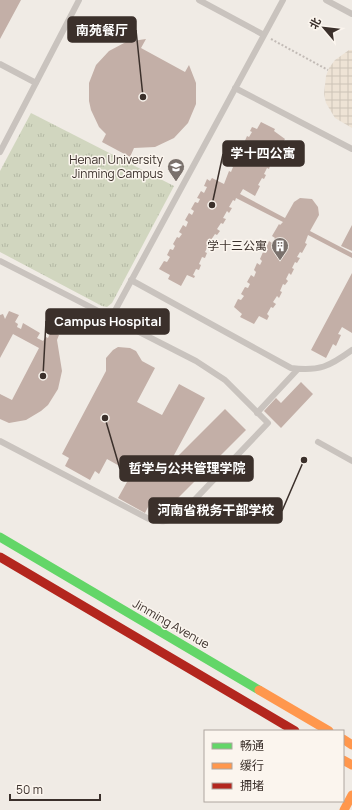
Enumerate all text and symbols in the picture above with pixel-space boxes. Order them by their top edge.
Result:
north arrow [304,8,344,48]
text: 北 [306,15,324,31]
callout: 南苑餐厅 [68,17,136,42]
text: 南苑餐厅 [76,21,128,39]
callout: 学十四公寓 [223,141,304,166]
text: 学十四公寓 [230,144,296,162]
place label: Henan University Jinming Campus [69,151,164,182]
school or university icon: Henan University Jinming Campus [166,157,186,182]
building icon: 学十三公寓 [270,236,290,261]
place label: 学十三公寓 [207,237,267,254]
callout: Campus Hospital [46,309,169,334]
text: Campus Hospital [54,312,162,330]
callout: 哲学与公共管理学院 [120,456,253,481]
text: 哲学与公共管理学院 [128,459,246,477]
callout: 河南省税务干部学校 [149,498,282,523]
text: 河南省税务干部学校 [157,501,275,519]
street label: Jinming Avenue [130,595,213,652]
legend [204,730,344,802]
text: 畅通 [240,737,264,754]
text: 缓行 [240,757,264,774]
scale bar [10,776,100,802]
text: 拥堵 [240,777,264,794]
text: 50 m [16,781,43,798]

